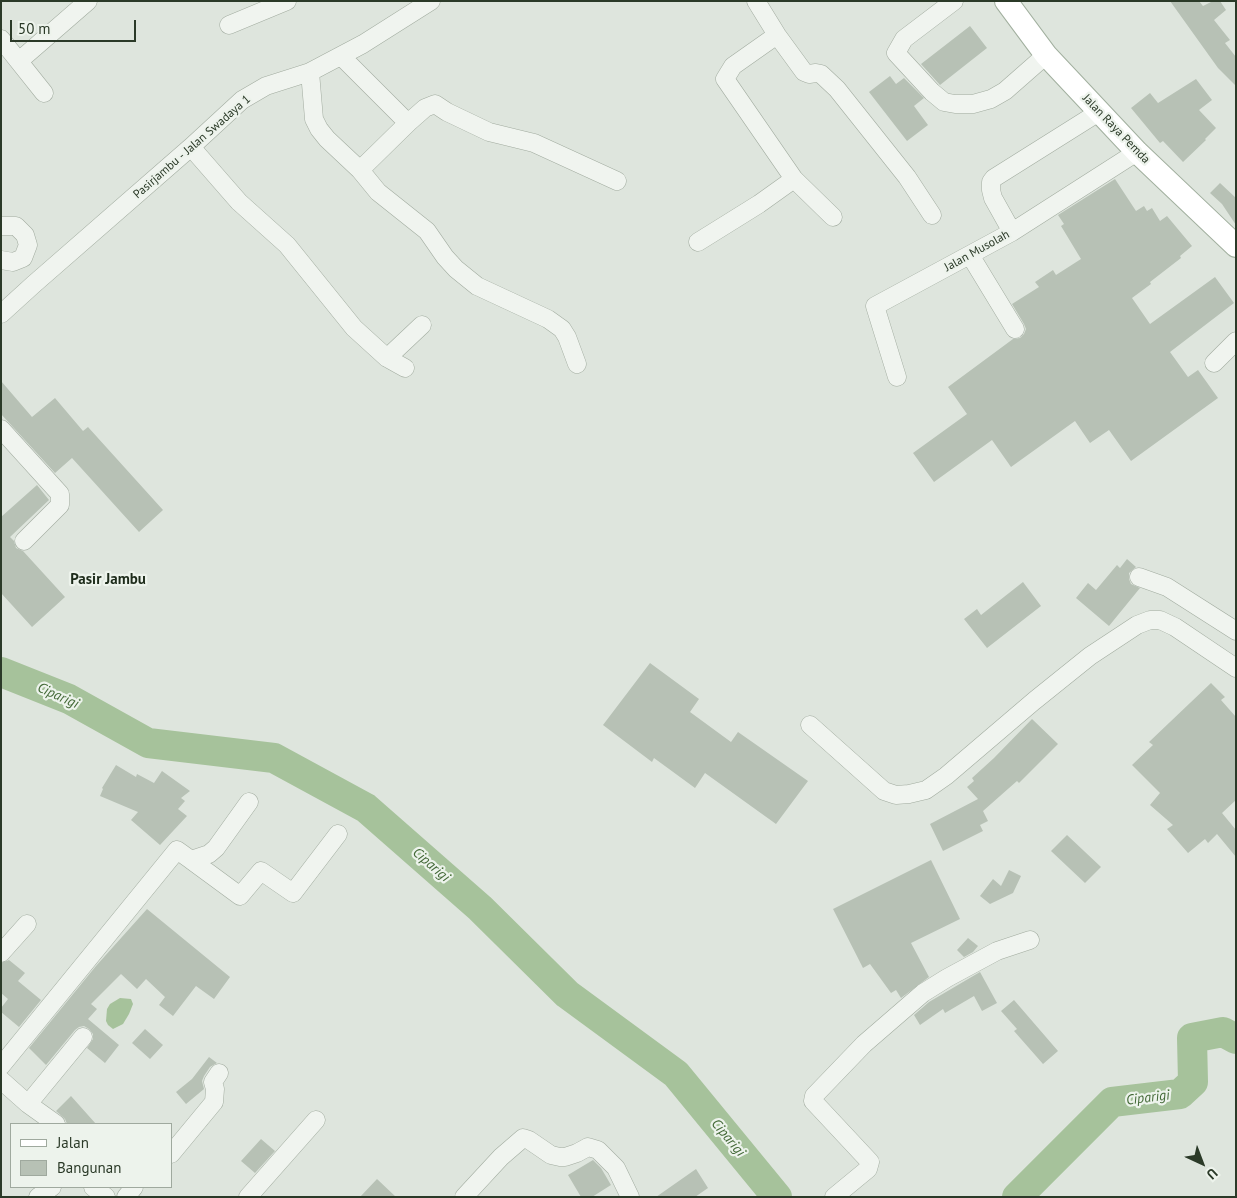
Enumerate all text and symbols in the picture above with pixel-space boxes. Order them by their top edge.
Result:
scale bar [12,10,139,42]
text: 50 m [18,19,51,38]
street label: Jalan Raya Pemda [1079,91,1153,167]
street label: Pasirjambu - Jalan Swadaya 1 [130,92,254,202]
street label: Jalan Musolah [942,227,1012,275]
district label: Pasir Jambu [70,571,146,589]
water label: Ciparigi [35,679,81,713]
water label: Ciparigi [409,844,453,886]
water label: Ciparigi [1125,1087,1171,1109]
water label: Ciparigi [707,1116,749,1160]
legend [10,1123,172,1188]
text: Jalan [57,1133,89,1152]
north arrow [1177,1138,1227,1188]
text: Bangunan [57,1158,121,1177]
text: U [1203,1164,1222,1184]

